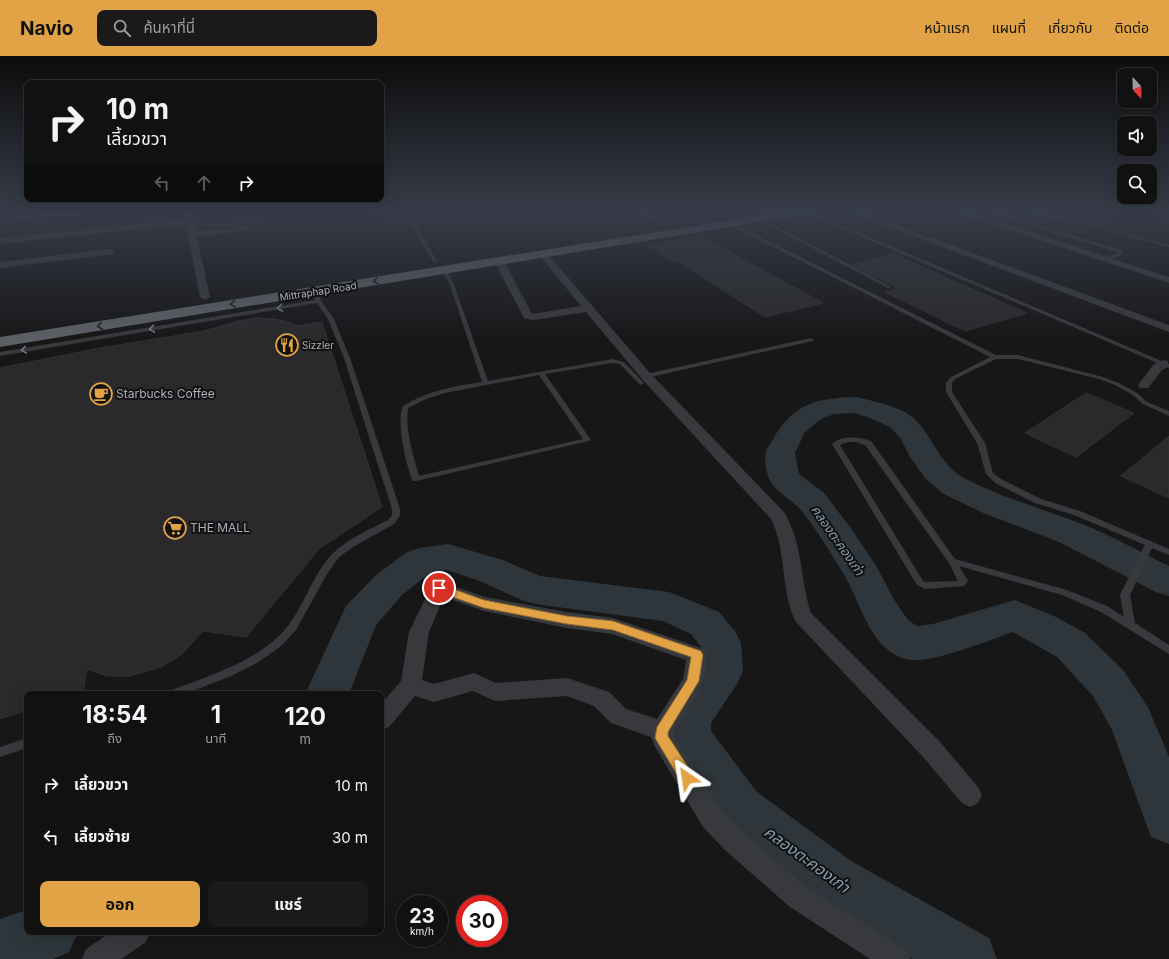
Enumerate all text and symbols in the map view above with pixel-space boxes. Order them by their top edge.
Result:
search box [97,10,377,46]
text: Navio [20,17,73,40]
icon: search [111,17,133,39]
text: ค้นหาที่นี่ [143,18,195,37]
text: หน้าแรก [924,19,970,36]
text: แผนที่ [992,19,1026,36]
text: เกี่ยวกับ [1048,19,1093,36]
text: ติดต่อ [1115,19,1149,36]
north arrow [1117,68,1157,108]
map controls [1117,68,1157,204]
text: 10 m [106,92,169,126]
icon: right [40,96,92,148]
button: sound [1117,116,1157,156]
text: เลี้ยวขวา [106,128,167,149]
button: search [1117,164,1157,204]
icon: left [151,172,173,194]
icon: ahead [193,172,215,194]
icon: right [235,172,257,194]
one-way arrow [373,276,380,285]
street label: Mittraphap Road [279,279,357,303]
one-way arrow [230,300,237,308]
one-way arrow [277,303,283,312]
one-way arrow [97,321,103,330]
one-way arrow [149,324,155,333]
restaurant icon: Sizzler [274,332,300,358]
place label: Sizzler [302,339,334,351]
one-way arrow [20,345,27,354]
cafe icon: Starbucks Coffee [88,381,114,407]
place label: Starbucks Coffee [116,386,215,401]
water label: คลองตะคองเก่า [808,502,868,579]
supermarket icon: THE MALL [162,515,188,541]
place label: THE MALL [190,520,250,535]
pin [422,571,456,605]
icon: arrive [428,577,450,599]
text: 18:54 [82,700,147,729]
text: 1 [211,700,221,729]
text: 120 [284,702,326,731]
text: ถึง [107,730,122,746]
text: นาที [205,730,227,746]
text: m [300,731,311,747]
position arrow [666,757,708,799]
icon: right [40,774,62,796]
text: เลี้ยวขวา [74,775,128,794]
text: 10 m [335,776,368,795]
water label: คลองตะคองเก่า [760,821,855,898]
icon: left [40,826,62,848]
text: เลี้ยวซ้าย [74,827,130,846]
text: 30 m [332,828,368,847]
button: ออก [40,881,200,927]
button: แชร์ [208,881,368,927]
speed limit sign: 30 [456,895,508,947]
text: 23 [409,904,435,928]
text: km/h [410,925,434,937]

